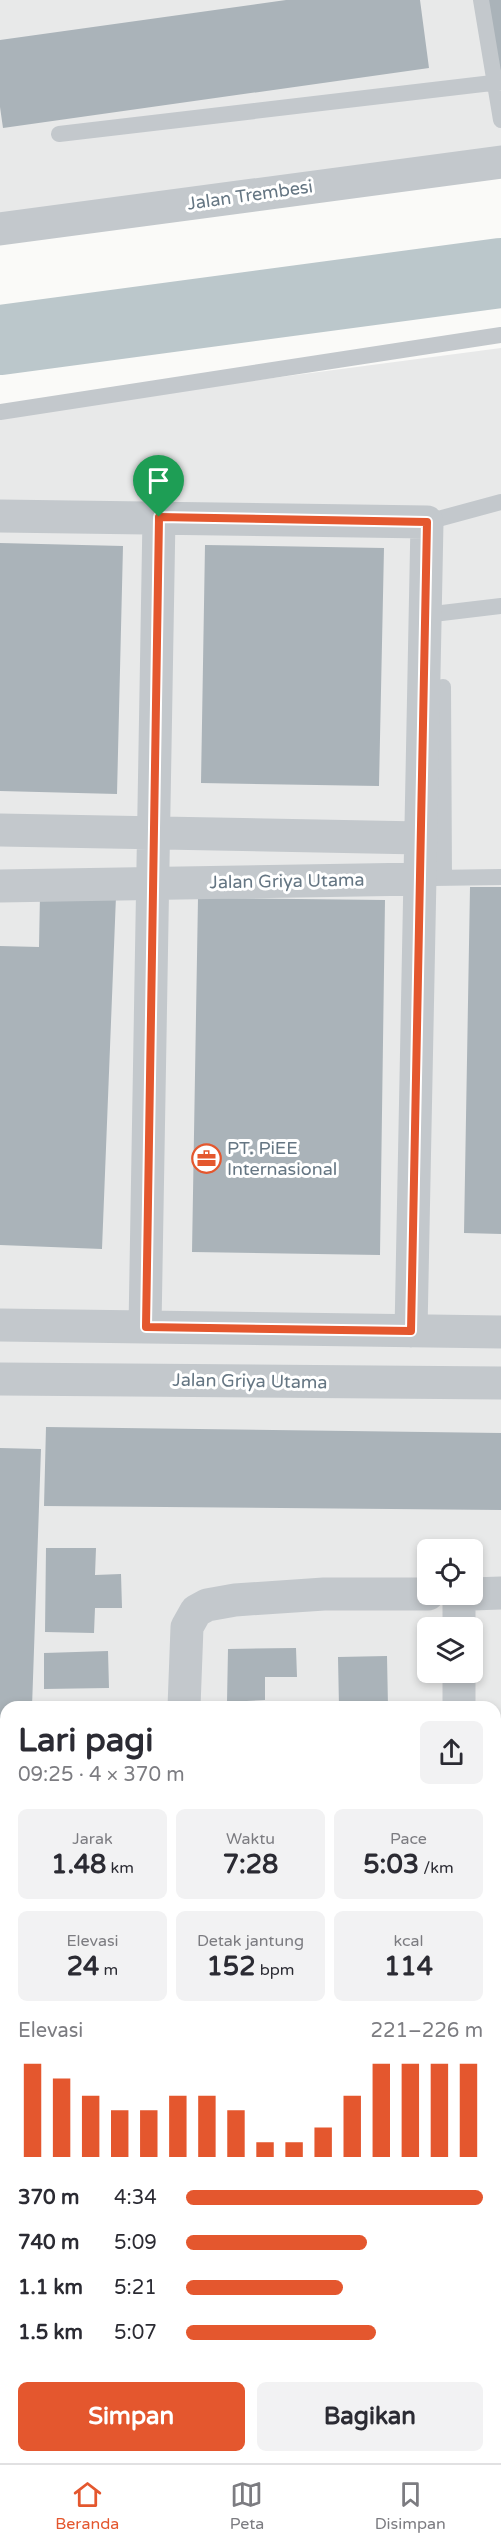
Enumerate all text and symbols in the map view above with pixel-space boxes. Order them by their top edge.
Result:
street label: Jalan Trembesi [186,175,314,215]
pin [133,455,184,517]
icon: arrive [142,464,175,497]
street label: Jalan Griya Utama [209,869,365,893]
place label: PT. PiEE Internasional [227,1137,337,1180]
office icon: PT. PiEE Internasional [190,1142,222,1174]
street label: Jalan Griya Utama [172,1369,328,1393]
map controls [417,1539,483,1683]
button: locate [417,1539,483,1605]
button: layers [417,1617,483,1683]
text: Lari pagi [18,1721,153,1760]
button: share [420,1721,483,1784]
text: 09:25 · 4 × 370 m [18,1763,185,1787]
text: Jarak [72,1829,113,1849]
text: Waktu [226,1829,275,1849]
text: Pace [390,1829,427,1849]
text: 1.48 [51,1849,106,1880]
text: 7:28 [223,1849,278,1880]
text: 5:03 [363,1849,419,1880]
text: km [106,1858,134,1878]
text: /km [419,1858,454,1878]
text: Elevasi [66,1931,119,1951]
text: Detak jantung [197,1931,304,1951]
text: kcal [393,1931,424,1951]
text: 24 [67,1951,99,1982]
text: 152 [206,1951,255,1982]
text: 114 [384,1951,433,1982]
text: m [99,1960,118,1980]
text: bpm [255,1960,295,1980]
text: Elevasi [18,2019,83,2043]
text: 221–226 m [370,2019,483,2043]
text: 370 m [18,2186,79,2210]
text: 4:34 [114,2186,157,2210]
text: 740 m [18,2231,79,2255]
text: 5:09 [114,2231,157,2255]
text: 1.1 km [18,2276,83,2300]
text: 5:21 [114,2276,157,2300]
text: 1.5 km [18,2321,83,2345]
text: 5:07 [114,2321,157,2345]
button: Simpan [18,2382,245,2451]
button: Bagikan [257,2382,483,2451]
tab: Beranda [55,2478,119,2534]
tab: Peta [230,2478,264,2534]
tab: Disimpan [375,2478,446,2534]

